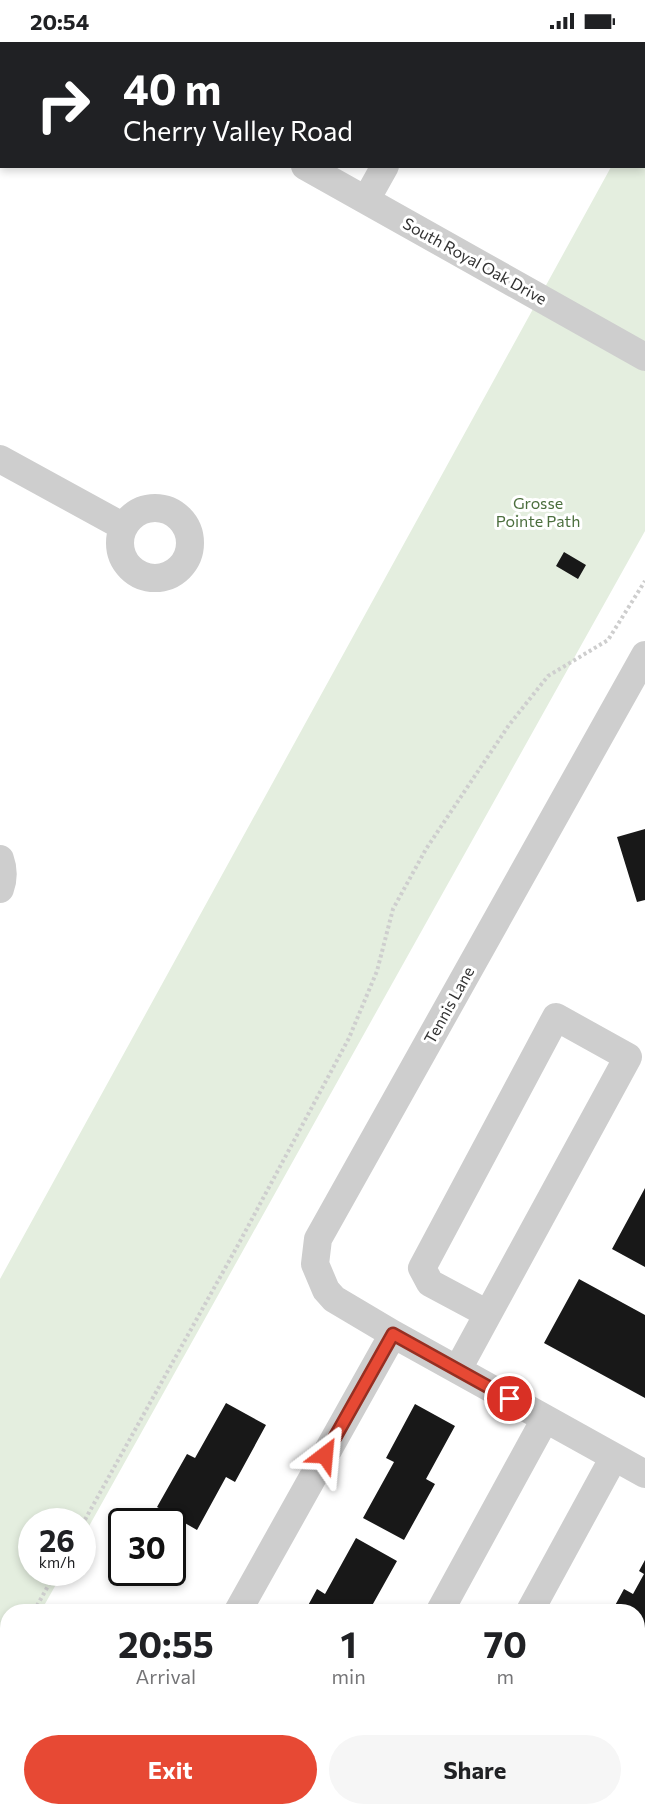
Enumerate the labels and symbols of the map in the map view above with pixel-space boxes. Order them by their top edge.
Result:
street label: South Royal Oak Drive [400,213,551,308]
park label: Grosse Pointe Path [496,493,580,530]
street label: Tennis Lane [420,963,478,1047]
pin [484,1373,535,1424]
position arrow [293,1423,357,1487]
speed limit sign: 30 [108,1508,186,1586]

